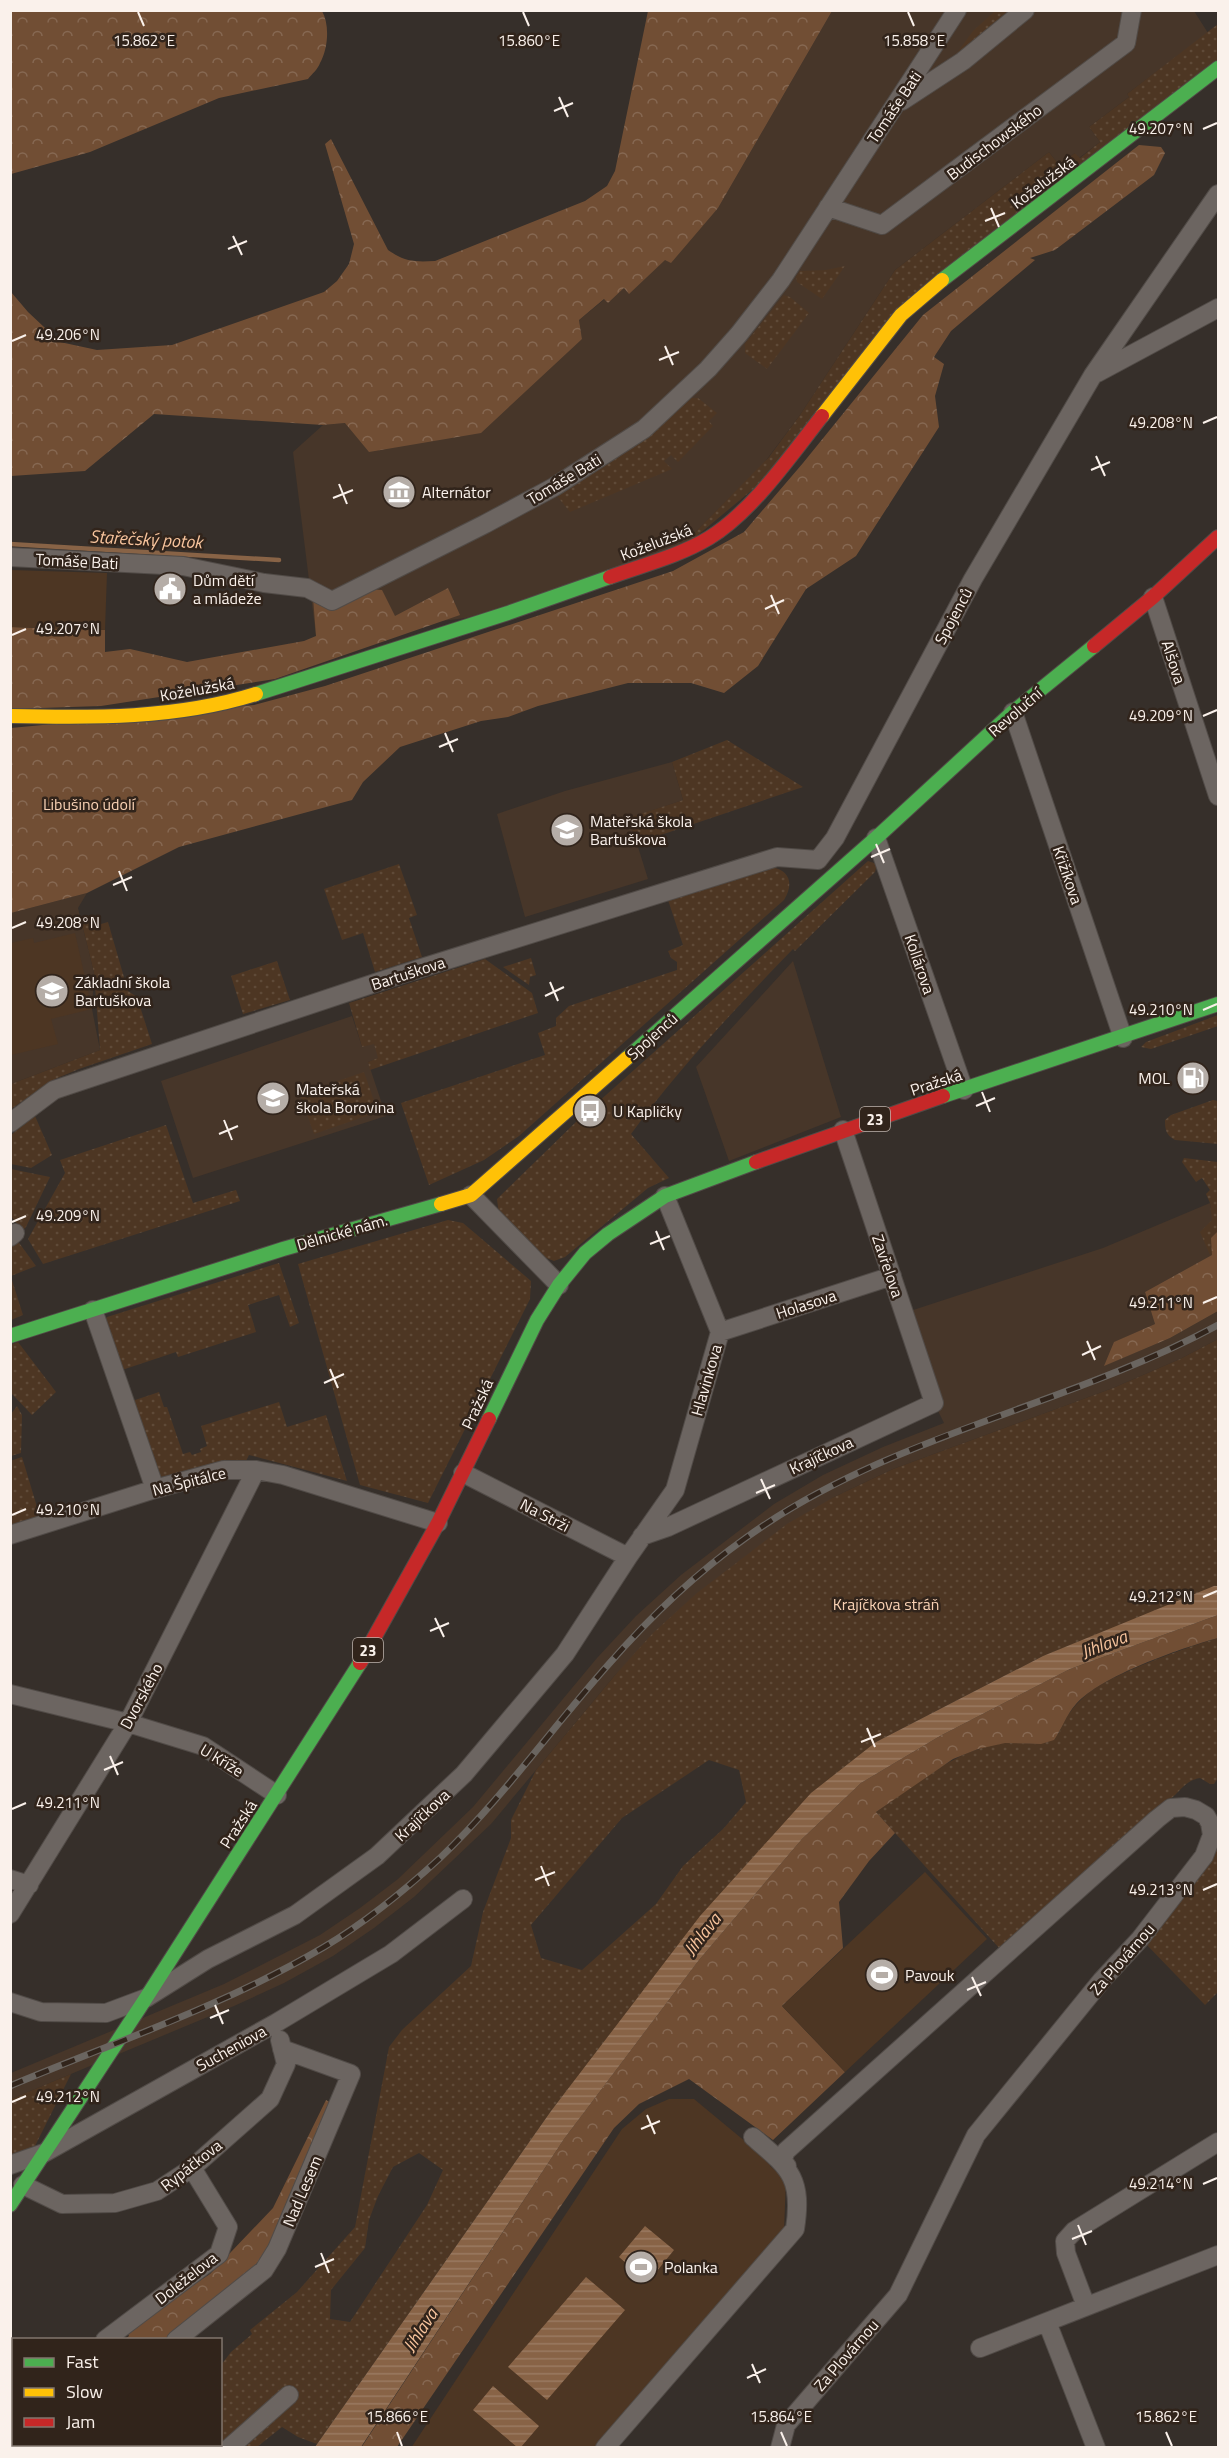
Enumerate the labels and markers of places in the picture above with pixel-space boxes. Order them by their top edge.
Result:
museum icon: Alternátor [381,474,417,510]
place label: Alternátor [422,480,491,504]
place label: Dům dětí a mládeže [193,568,261,610]
public building icon: Dům dětí a mládeže [152,571,188,607]
place label: Mateřská škola Bartuškova [590,809,692,851]
school or university icon: Mateřská škola Bartuškova [549,812,585,848]
place label: Základní škola Bartuškova [75,970,170,1012]
school or university icon: Základní škola Bartuškova [34,973,70,1009]
fuel station icon: MOL [1175,1060,1211,1096]
place label: MOL [1138,1066,1170,1090]
place label: Mateřská škola Borovina [296,1077,394,1119]
school or university icon: Mateřská škola Borovina [255,1080,291,1116]
bus stop icon: U Kapličky [572,1093,608,1129]
place label: U Kapličky [613,1099,682,1123]
sports icon: Pavouk [864,1957,900,1993]
place label: Pavouk [905,1963,955,1987]
sports icon: Polanka [623,2249,659,2285]
place label: Polanka [664,2255,718,2279]

